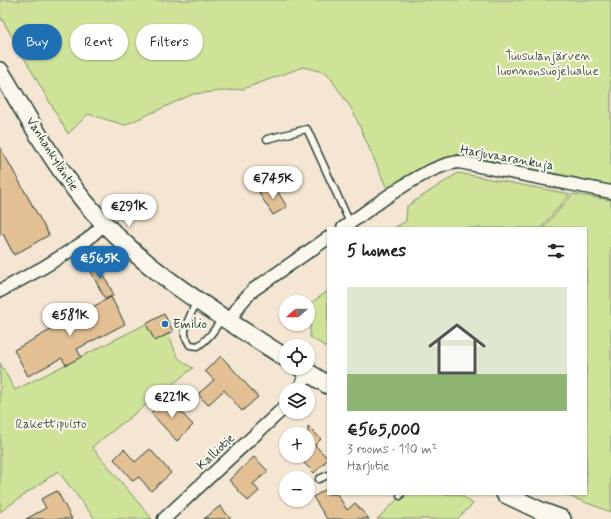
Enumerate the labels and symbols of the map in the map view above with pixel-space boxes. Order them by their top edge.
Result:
park label: Tuusulanjärven luonnonsuojelualue [497,48,599,80]
street label: Vanhankyläntie [22,114,82,194]
street label: Harjuvaarankuja [459,141,556,175]
pin: €745K [245,166,301,200]
pin: €291K [101,194,157,228]
pin: €565K [72,246,128,280]
north arrow [279,295,315,331]
pin: €581K [42,303,98,337]
place label: Emilio [173,316,208,333]
marker: Emilio [160,319,170,329]
pin: €221K [144,385,200,419]
park label: Rakettipuisto [15,416,87,433]
street label: Kalliotie [193,430,239,474]

